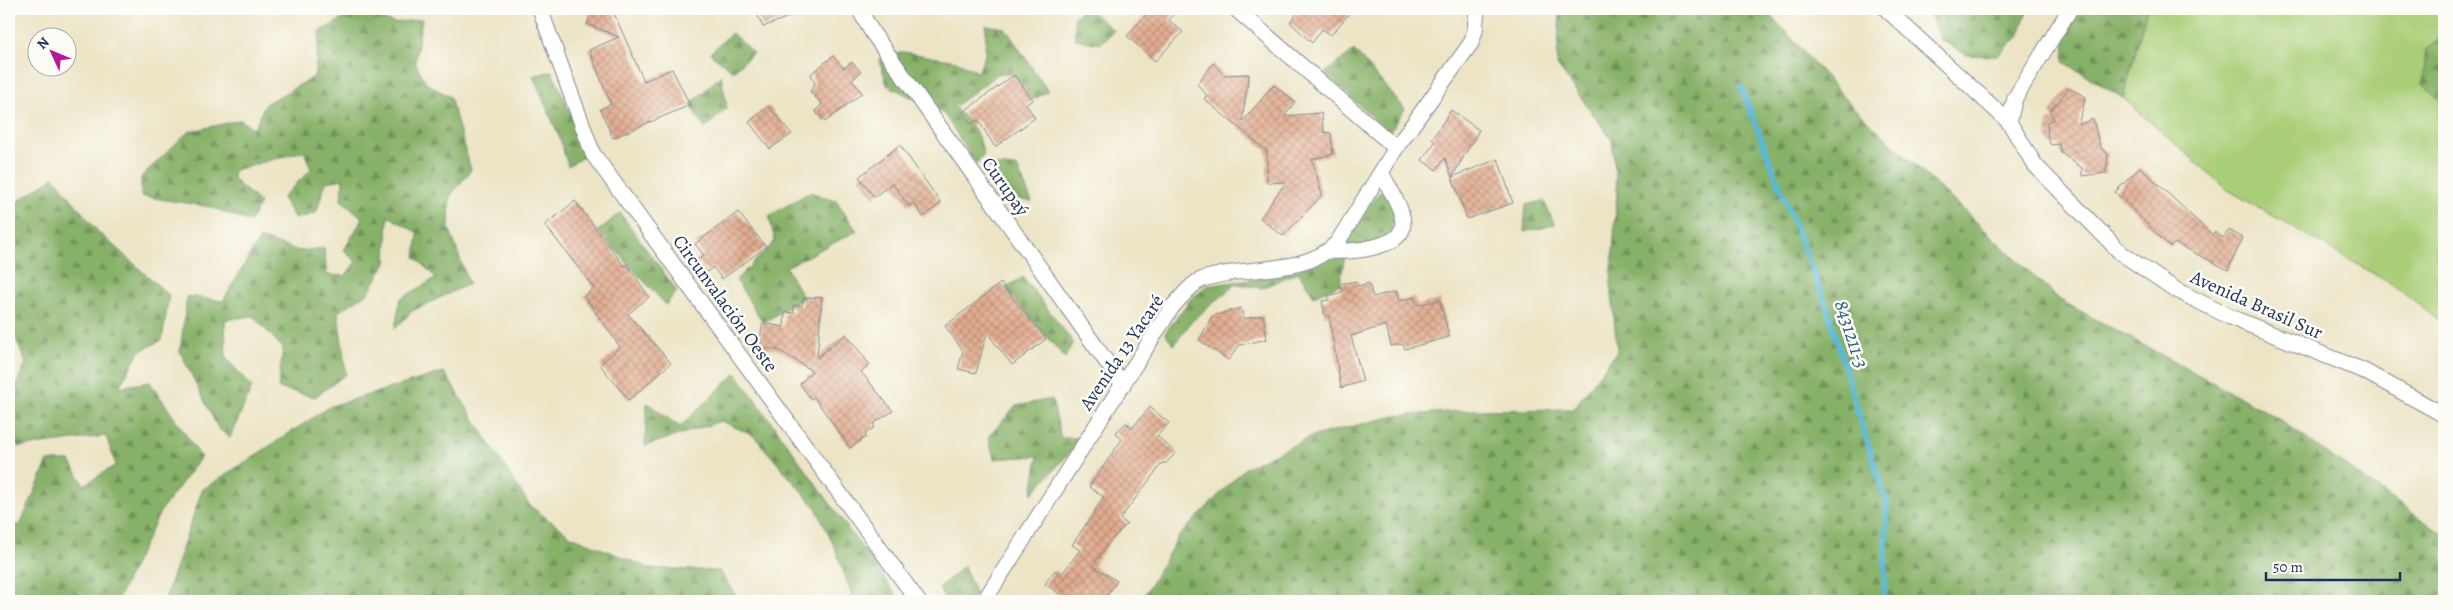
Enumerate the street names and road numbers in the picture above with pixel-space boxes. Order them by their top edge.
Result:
street label: Curupa´y [975,152,1035,222]
street label: Circunvalación Oeste [666,230,784,378]
street label: Avenida Brasil Sur [2185,264,2327,346]
street label: Avenida 13 Yacaré [1073,290,1170,416]

